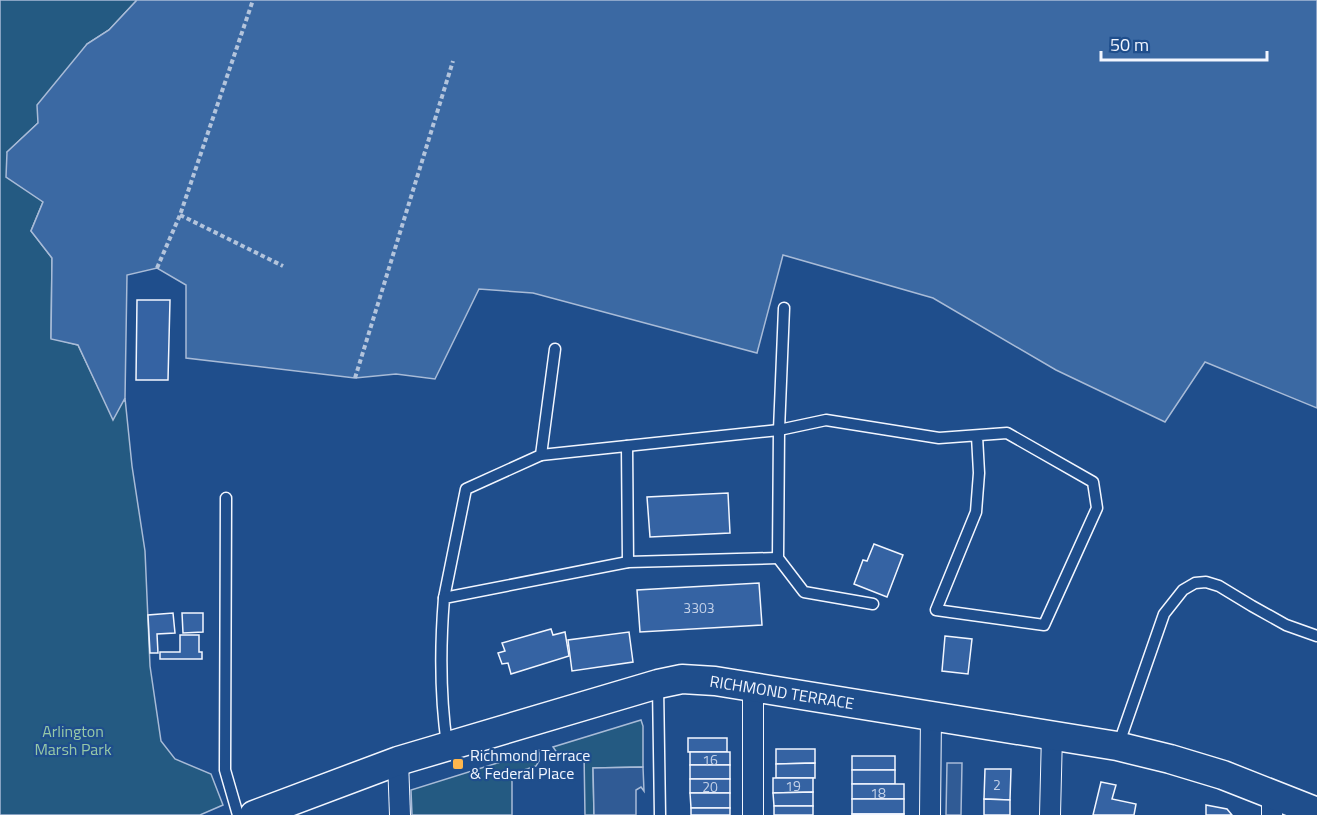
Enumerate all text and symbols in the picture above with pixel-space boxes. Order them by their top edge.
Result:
scale bar [1101,24,1268,62]
text: 50 m [1110,31,1149,58]
house number: 3303 [683,597,715,618]
street label: RICHMOND TERRACE [708,669,856,715]
park label: Arlington Marsh Park [34,719,112,761]
place label: Richmond Terrace & Federal Place [470,743,590,785]
house number: 16 [702,749,718,770]
marker: Richmond Terrace & Federal Place [451,757,465,771]
house number: 2 [993,774,1001,795]
house number: 19 [785,775,801,796]
house number: 20 [702,776,718,797]
house number: 18 [870,782,886,803]

